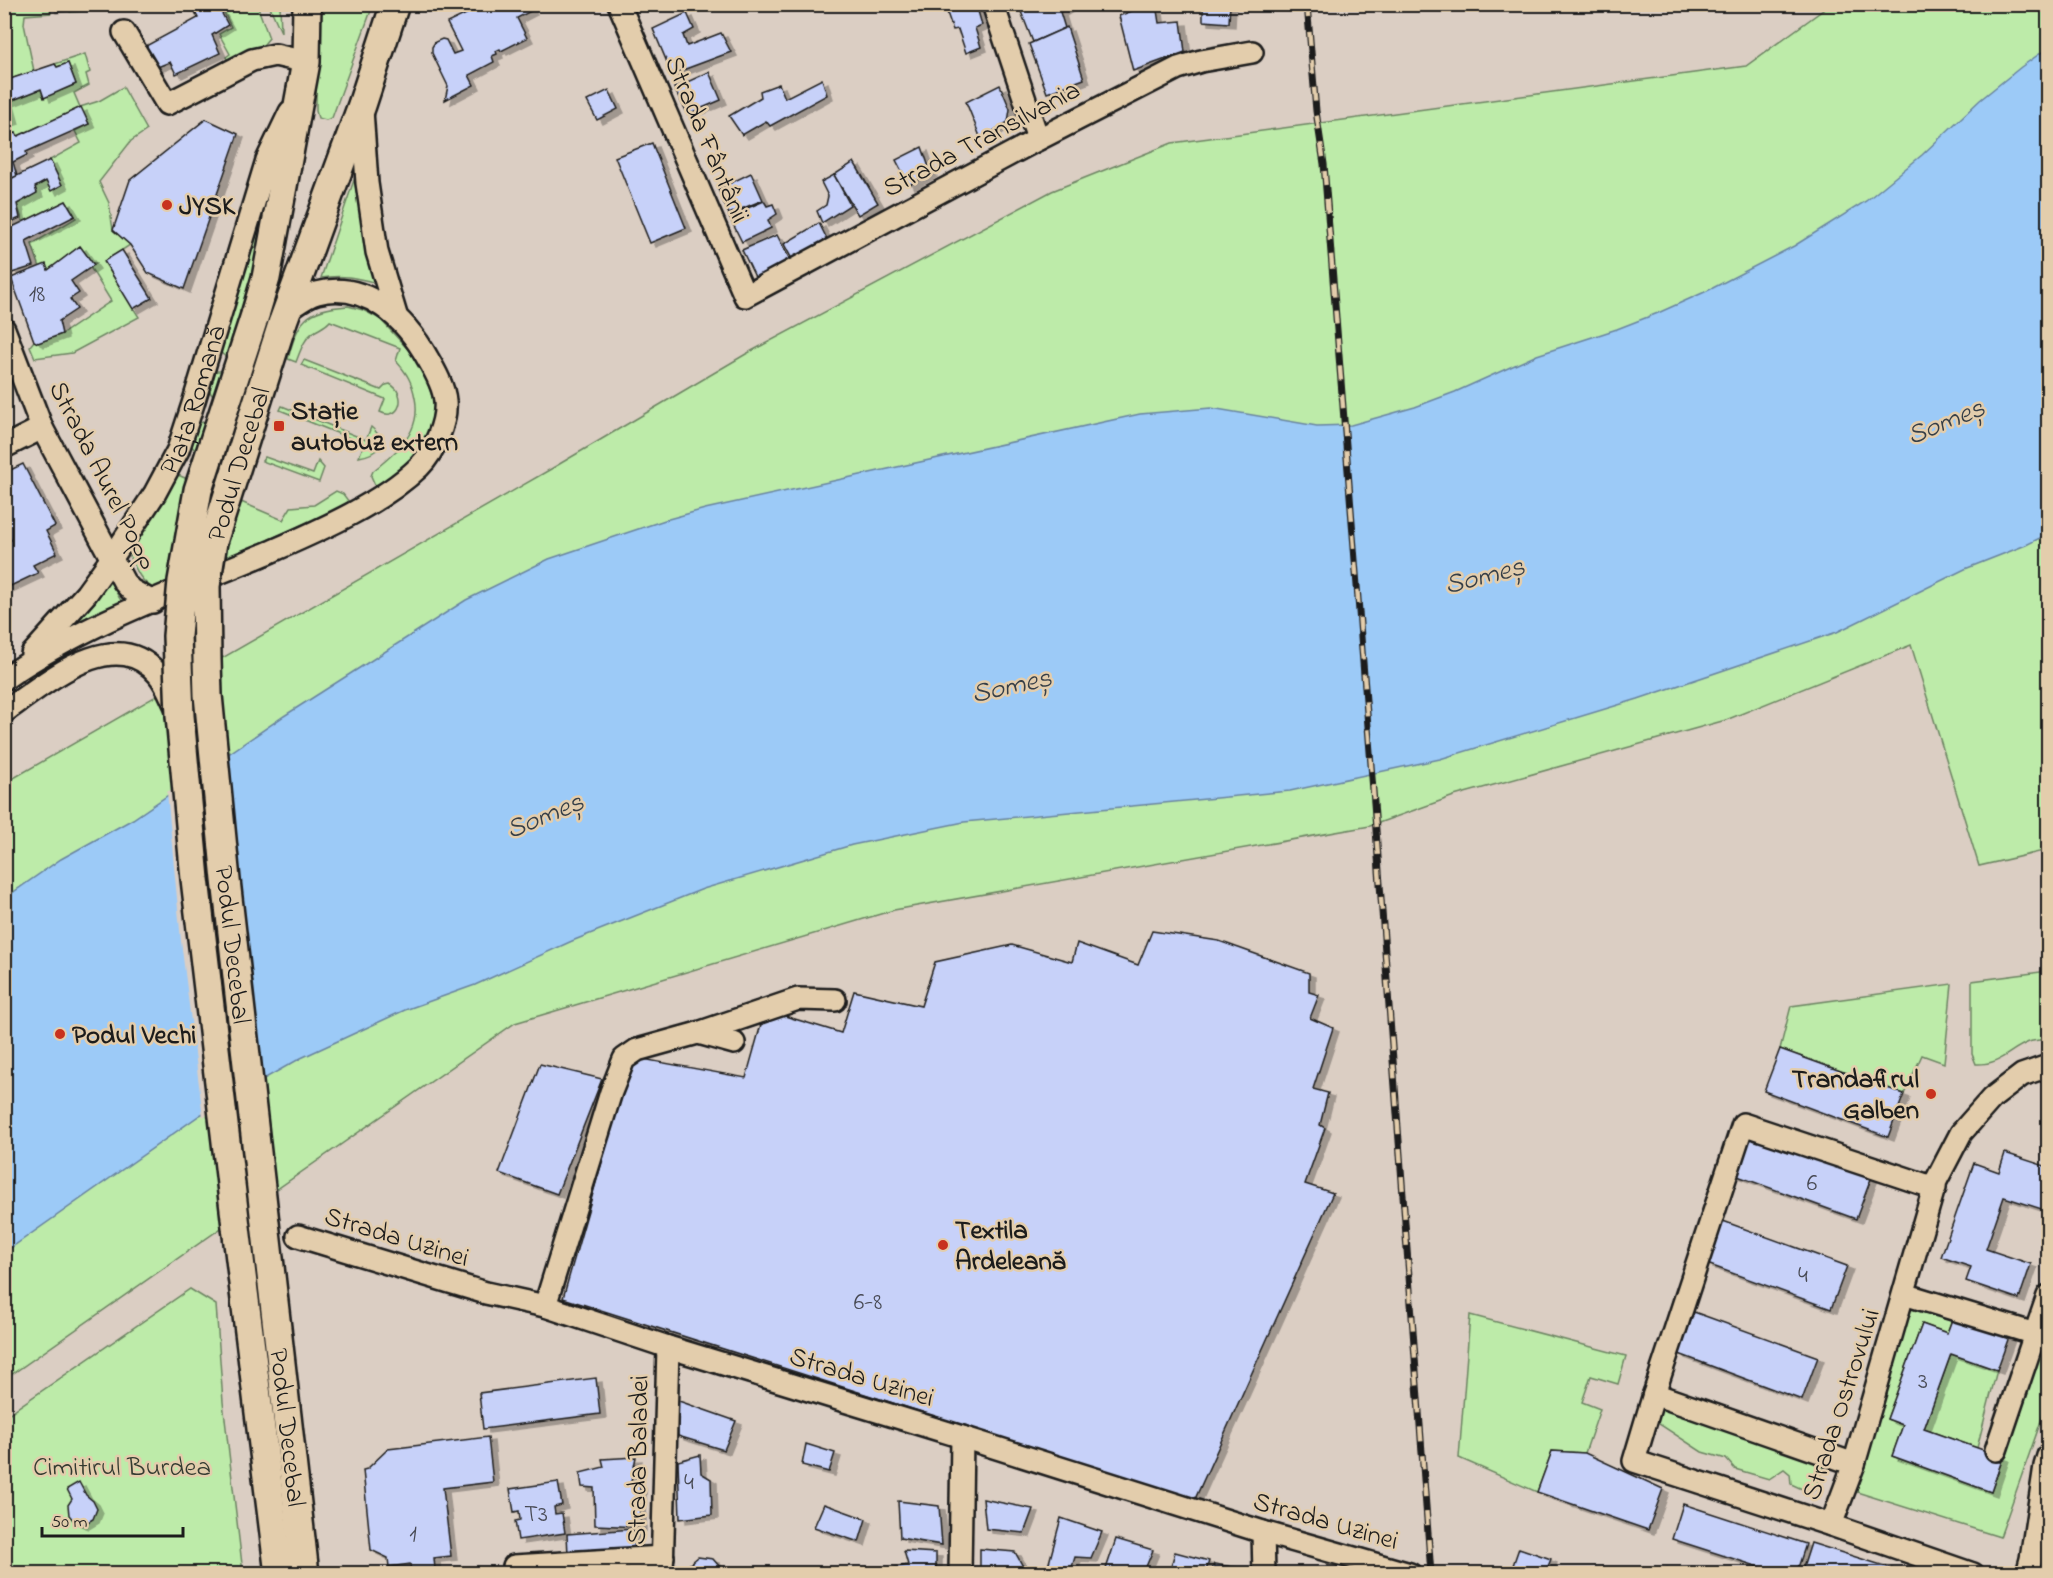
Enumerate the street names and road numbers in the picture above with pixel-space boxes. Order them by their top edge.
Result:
street label: Strada Fântânii [653,50,758,229]
street label: Strada Transilvania [877,72,1088,209]
street label: Piața Romană [151,321,238,483]
street label: Strada Aurel Popp [37,375,166,577]
street label: Podul Decebal [198,383,282,547]
street label: Podul Decebal [203,864,259,1026]
street label: Strada Uzinei [319,1198,473,1279]
street label: Strada Ostrovului [1793,1304,1892,1506]
street label: Strada Uzinei [784,1338,938,1419]
street label: Podul Decebal [257,1346,314,1509]
street label: Strada Baladei [619,1375,660,1545]
street label: Strada Uzinei [1248,1483,1402,1562]

